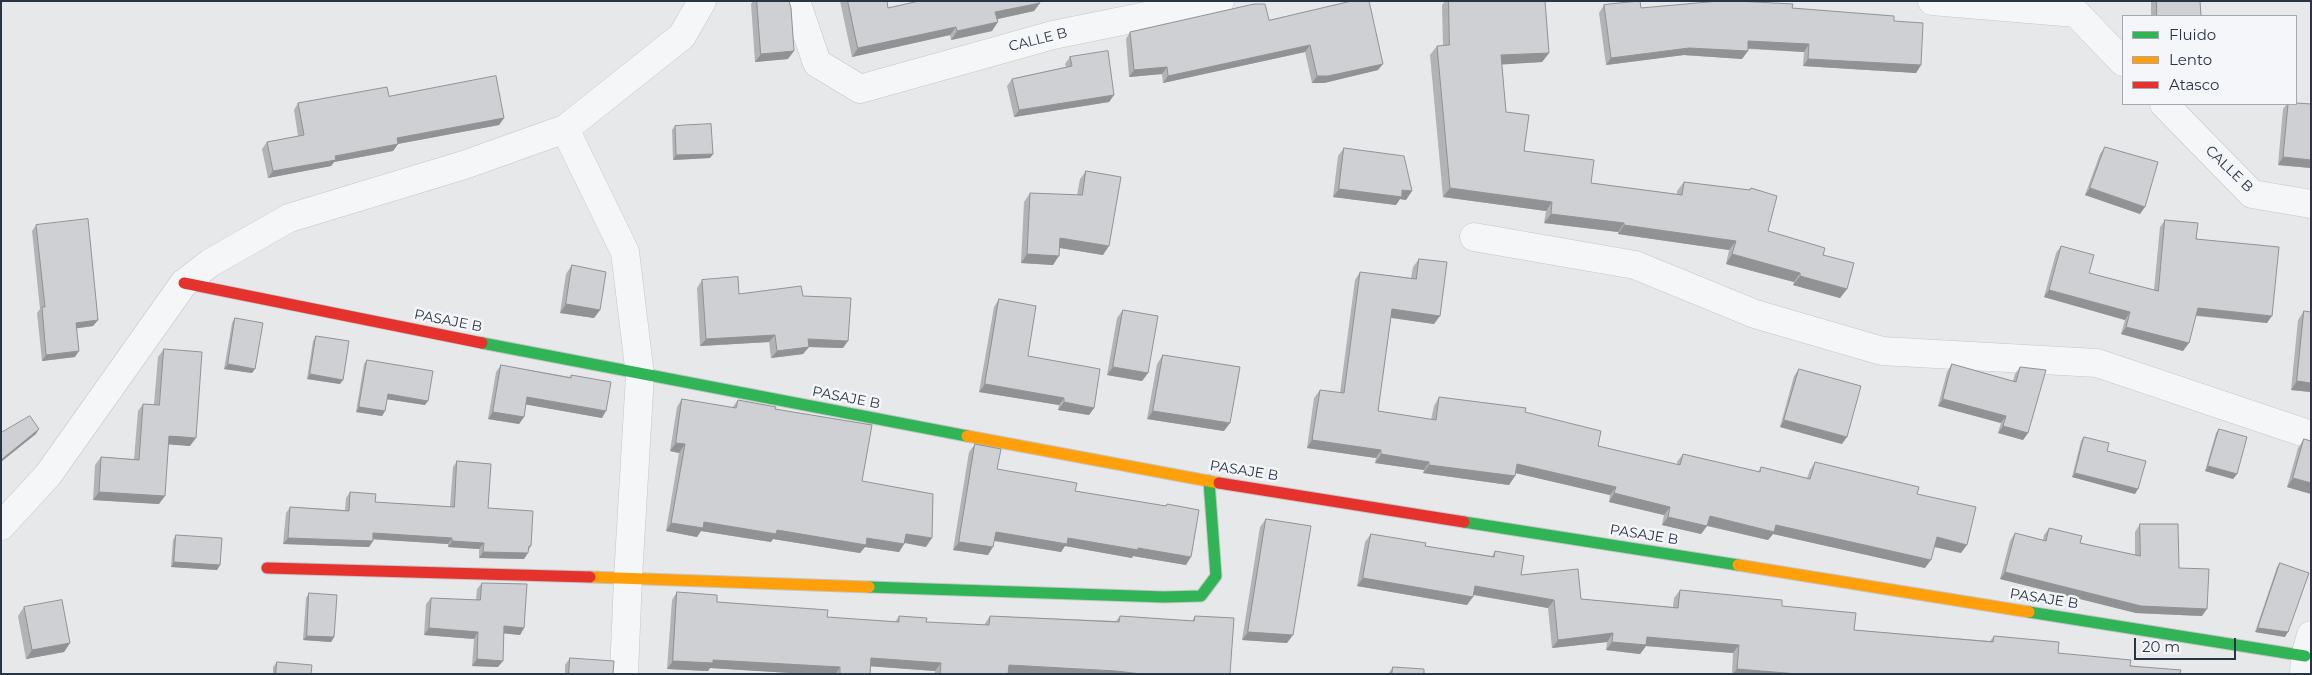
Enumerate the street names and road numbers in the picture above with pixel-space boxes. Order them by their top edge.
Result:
street label: CALLE B [1007,25,1069,55]
street label: CALLE B [2202,142,2256,196]
street label: PASAJE B [413,306,483,336]
street label: PASAJE B [811,383,881,413]
street label: PASAJE B [1209,457,1279,485]
street label: PASAJE B [1609,521,1679,549]
street label: PASAJE B [2009,585,2079,613]

